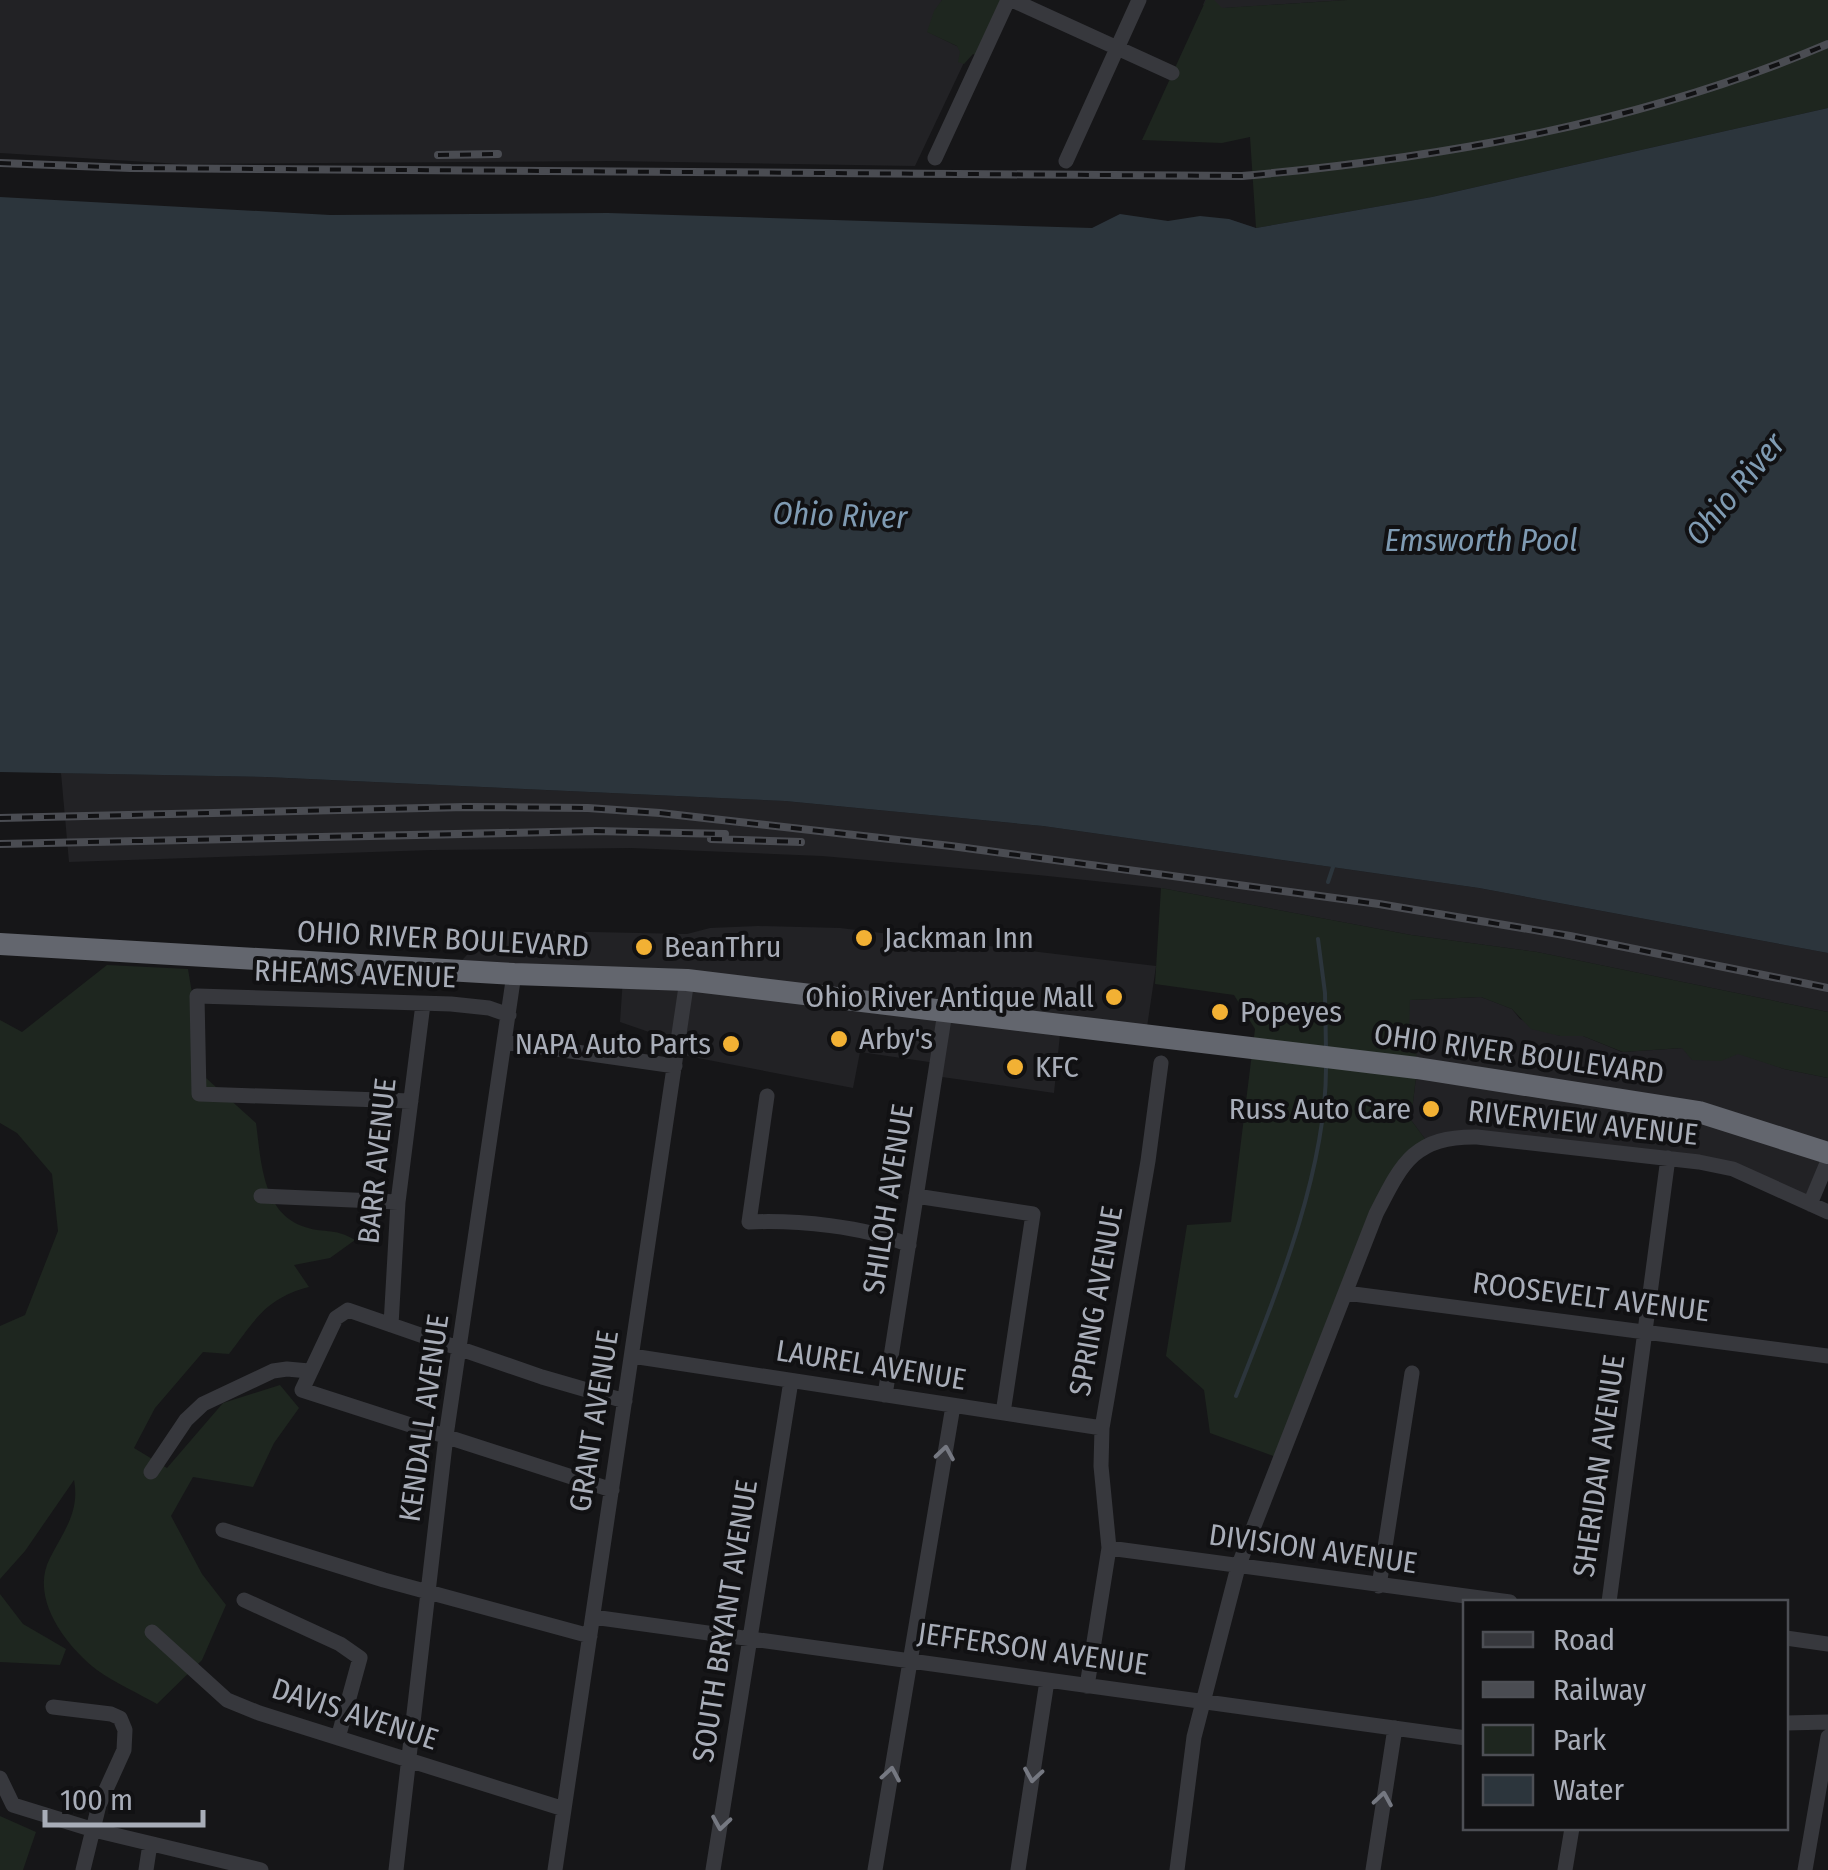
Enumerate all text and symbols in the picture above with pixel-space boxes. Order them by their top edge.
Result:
water label: Ohio River [1677,425,1793,553]
water label: Ohio River [772,494,909,536]
water label: Emsworth Pool [1384,521,1578,559]
street label: OHIO RIVER BOULEVARD [296,913,590,965]
place label: Jackman Inn [884,920,1034,956]
marker: Jackman Inn [853,927,875,949]
place label: BeanThru [664,929,781,965]
marker: BeanThru [633,936,655,958]
street label: RHEAMS AVENUE [254,952,456,996]
place label: Ohio River Antique Mall [805,979,1094,1015]
marker: Ohio River Antique Mall [1103,986,1125,1008]
place label: Popeyes [1240,994,1342,1030]
marker: Popeyes [1209,1001,1231,1023]
street label: OHIO RIVER BOULEVARD [1372,1016,1666,1092]
place label: Arby's [859,1021,933,1057]
place label: NAPA Auto Parts [515,1026,711,1062]
marker: Arby's [828,1028,850,1050]
marker: NAPA Auto Parts [720,1033,742,1055]
place label: KFC [1035,1049,1079,1085]
marker: KFC [1004,1056,1026,1078]
street label: BARR AVENUE [350,1076,404,1246]
place label: Russ Auto Care [1229,1091,1411,1127]
street label: RIVERVIEW AVENUE [1466,1093,1700,1153]
marker: Russ Auto Care [1420,1098,1442,1120]
street label: SHILOH AVENUE [855,1102,921,1296]
street label: SPRING AVENUE [1062,1203,1130,1399]
street label: ROOSEVELT AVENUE [1470,1265,1712,1329]
street label: KENDALL AVENUE [392,1312,456,1524]
street label: GRANT AVENUE [562,1328,626,1514]
street label: LAUREL AVENUE [773,1332,969,1398]
street label: SHERIDAN AVENUE [1566,1353,1632,1579]
one-way arrow [933,1445,954,1462]
street label: SOUTH BRYANT AVENUE [685,1477,765,1765]
street label: DIVISION AVENUE [1207,1517,1419,1581]
legend [1463,1600,1788,1830]
street label: JEFFERSON AVENUE [915,1615,1151,1683]
text: Road [1553,1622,1615,1658]
street label: DAVIS AVENUE [268,1670,442,1758]
text: Railway [1553,1672,1647,1708]
text: Park [1553,1722,1606,1758]
scale bar [45,1765,202,1827]
one-way arrow [880,1766,901,1782]
one-way arrow [1023,1767,1044,1784]
text: Water [1553,1772,1624,1808]
text: 100 m [60,1782,133,1818]
one-way arrow [1372,1791,1393,1807]
one-way arrow [711,1814,732,1831]

